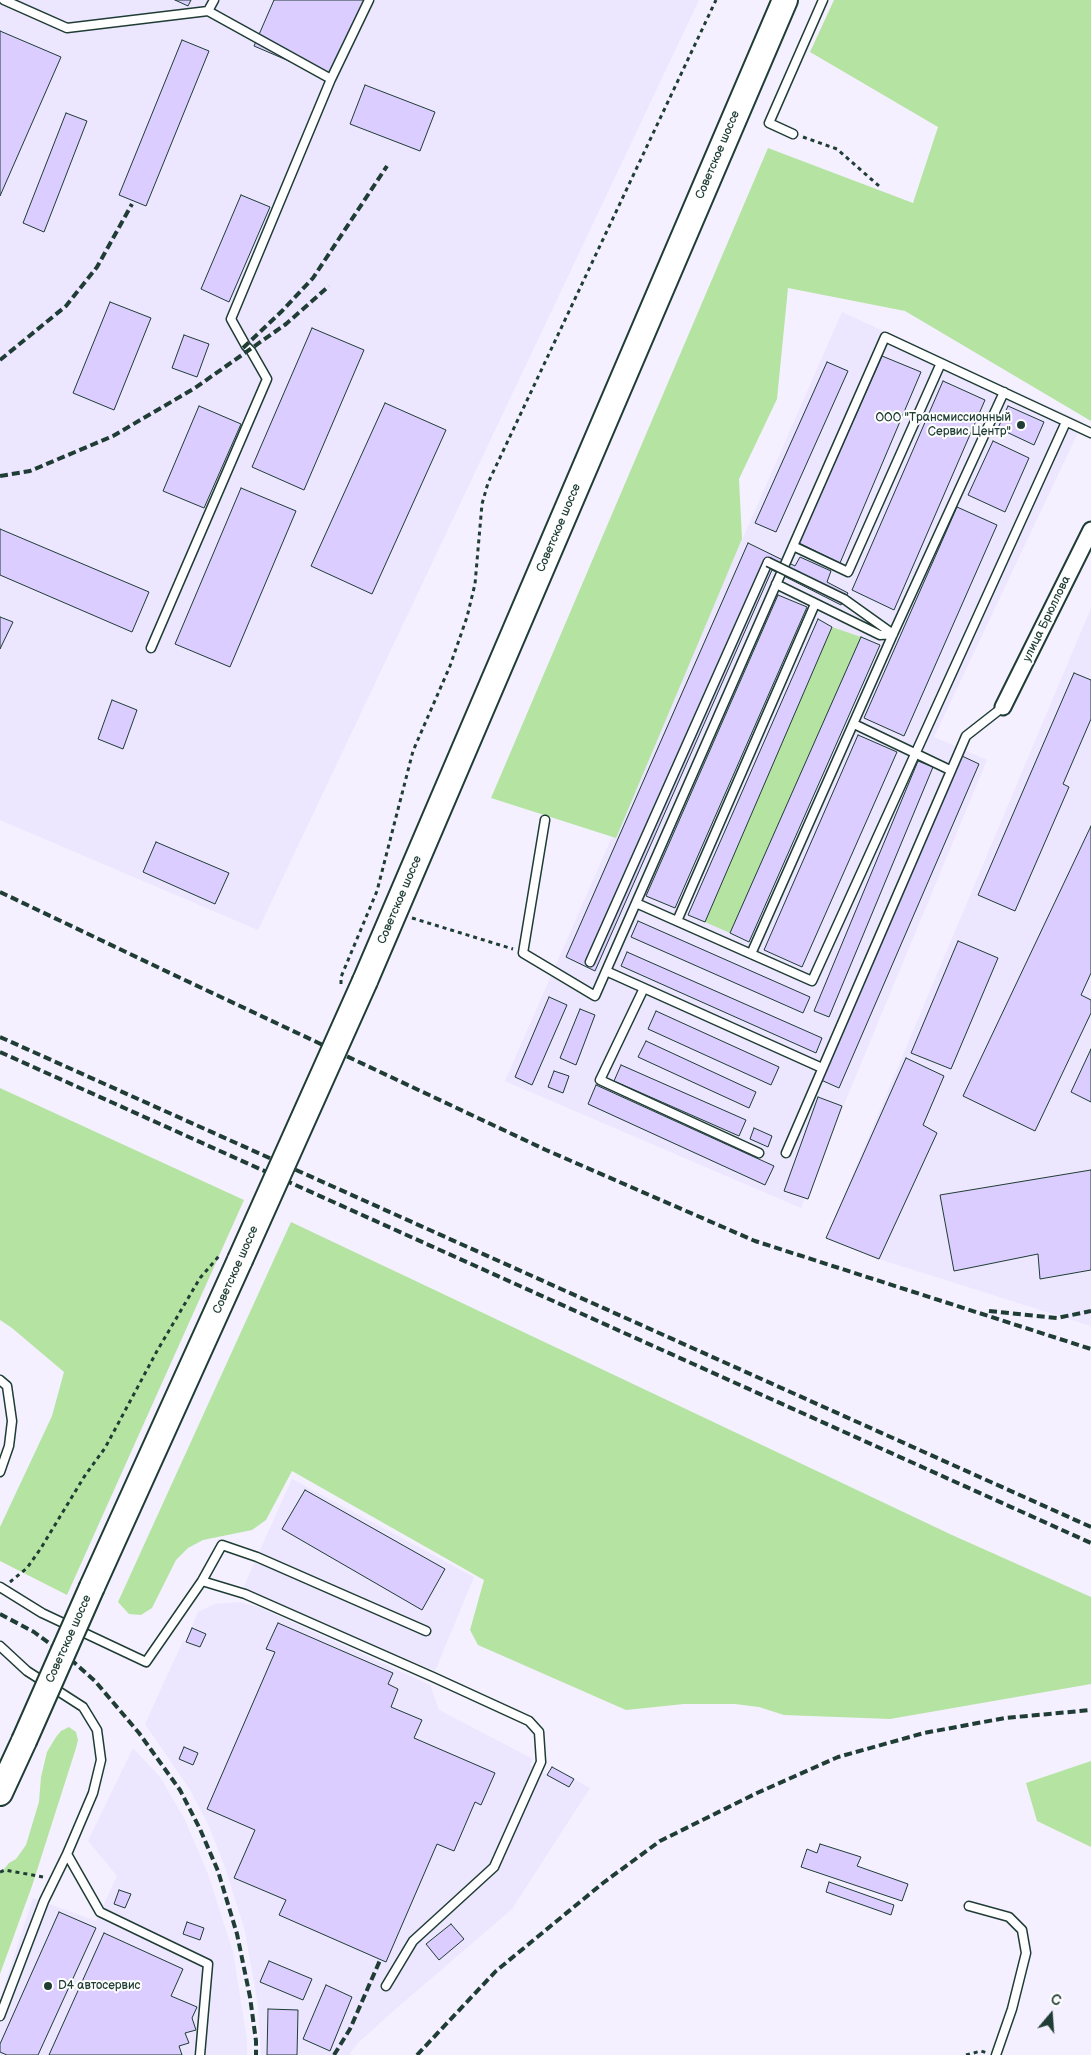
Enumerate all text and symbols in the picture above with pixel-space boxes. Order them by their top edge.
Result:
street label: Советское шоссе [693,108,743,202]
place label: ООО "Трансмиссионный Сервис Центр" [875,411,1011,439]
marker: ООО "Трансмиссионный Сервис Центр" [1015,419,1027,431]
street label: Советское шоссе [534,481,584,575]
street label: улица Брюллова [1020,574,1074,664]
street label: Советское шоссе [375,853,425,947]
street label: Советское шоссе [210,1224,262,1316]
street label: Советское шоссе [43,1593,95,1685]
place label: D4 автосервис [58,1979,140,1993]
marker: D4 автосервис [42,1980,54,1992]
north arrow [1026,1990,1076,2040]
text: С [1049,1991,1063,2010]

